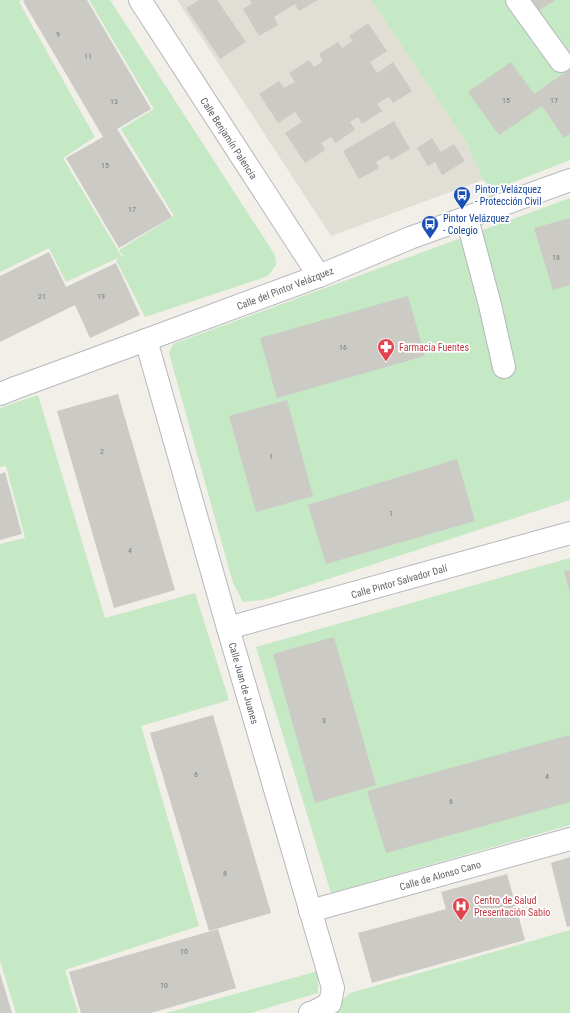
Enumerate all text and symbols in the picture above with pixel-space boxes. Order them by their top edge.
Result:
house number: 9 [56,30,60,39]
house number: 11 [84,52,92,61]
street label: Calle Benjamín Palencia [198,95,259,181]
house number: 15 [502,96,510,105]
house number: 17 [550,96,558,105]
house number: 13 [110,97,118,106]
house number: 15 [101,161,109,170]
place label: Pintor Velázquez - Protección Civil [475,184,541,207]
bus stop icon: Pintor Velázquez - Protección Civil [452,185,472,210]
house number: 17 [128,205,136,214]
place label: Pintor Velázquez - Colegio [443,213,509,236]
bus stop icon: Pintor Velázquez - Colegio [420,214,440,239]
house number: 18 [552,253,560,262]
street label: Calle del Pintor Velázquez [235,265,335,312]
house number: 21 [38,292,46,301]
house number: 19 [97,292,105,301]
pharmacy icon: Farmacia Fuentes [376,337,396,362]
place label: Farmacia Fuentes [399,342,470,353]
house number: 16 [339,343,347,352]
house number: 2 [100,447,104,456]
house number: 1 [269,452,273,461]
house number: 1 [389,509,393,518]
house number: 4 [128,546,132,555]
street label: Calle Pintor Salvador Dalí [350,562,449,601]
street label: Calle Juan de Juanes [227,641,261,726]
house number: 3 [322,716,326,725]
house number: 6 [194,770,198,779]
house number: 4 [545,772,549,781]
house number: 6 [449,797,453,806]
street label: Calle de Alonso Cano [398,859,482,892]
house number: 8 [223,869,227,878]
place label: Centro de Salud Presentación Sabio [474,895,550,918]
hospital icon: Centro de Salud Presentación Sabio [451,896,471,921]
house number: 10 [180,947,188,956]
house number: 10 [160,981,168,990]

